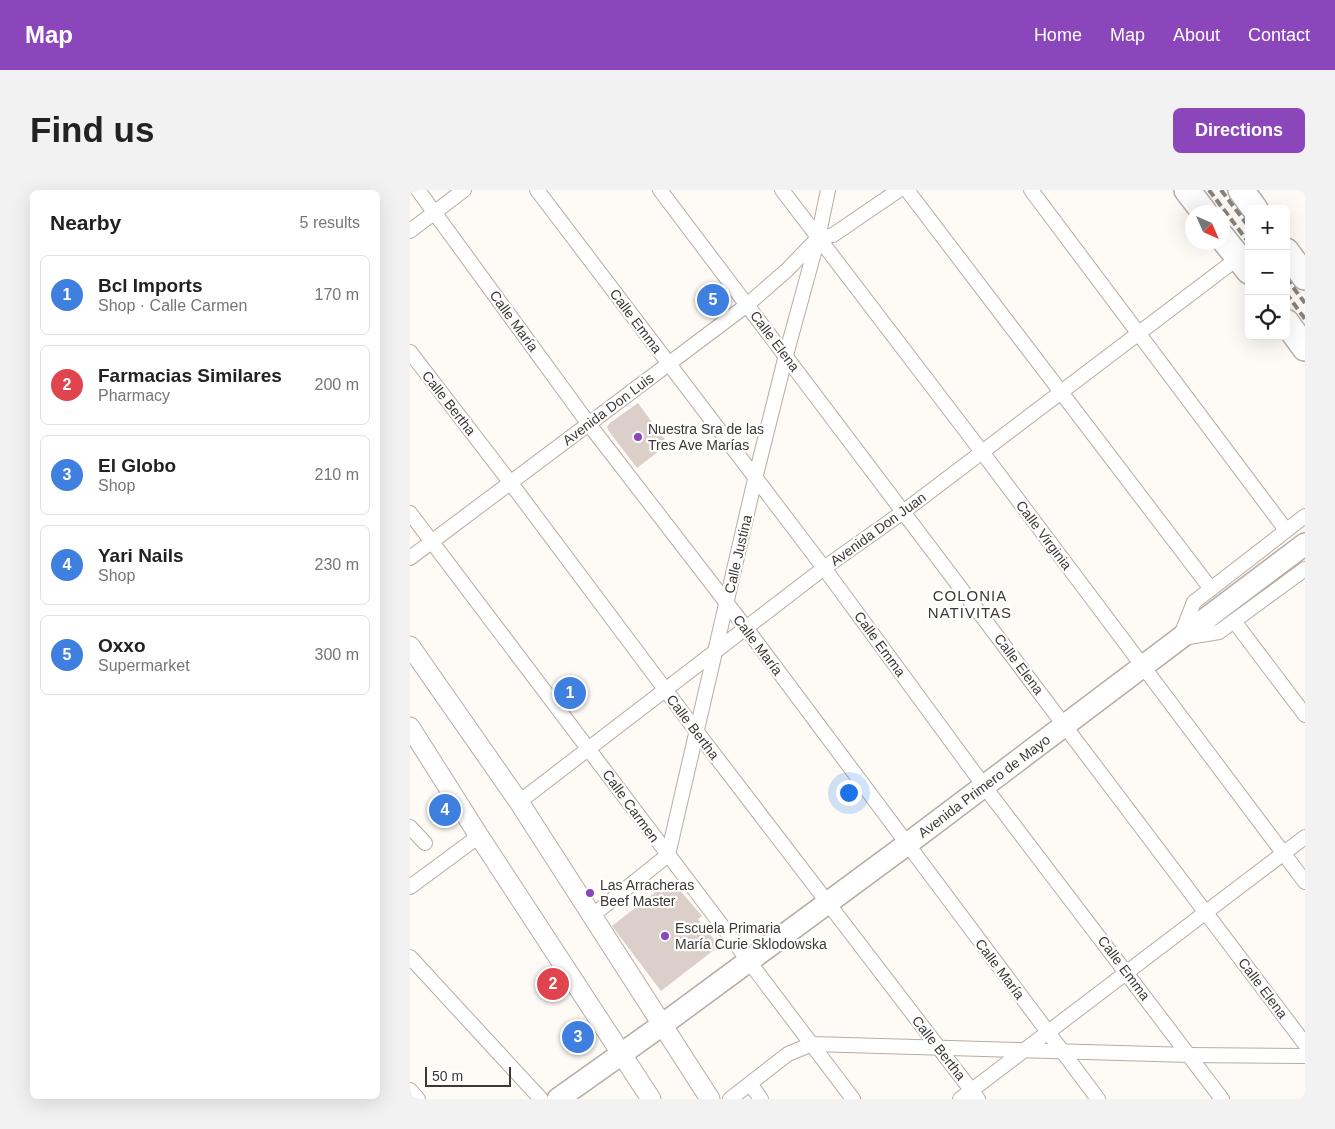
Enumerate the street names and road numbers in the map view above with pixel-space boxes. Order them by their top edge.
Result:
street label: Calle Emma [607,286,665,356]
street label: Calle María [486,287,542,355]
street label: Calle Elena [747,308,803,375]
street label: Calle Bertha [419,368,479,438]
street label: Avenida Don Luis [559,370,657,448]
street label: Avenida Don Juan [827,489,929,569]
street label: Calle Virginia [1013,497,1075,573]
street label: Calle Justina [721,513,755,595]
street label: Calle Emma [851,608,909,680]
street label: Calle María [730,612,786,679]
street label: Calle Elena [991,631,1047,698]
street label: Calle Bertha [663,691,723,763]
street label: Avenida Primero de Mayo [915,731,1053,841]
street label: Calle Carmen [599,767,663,845]
street label: Calle Emma [1095,933,1153,1003]
street label: Calle María [972,936,1028,1003]
street label: Calle Elena [1235,955,1291,1022]
street label: Calle Bertha [909,1013,969,1083]

